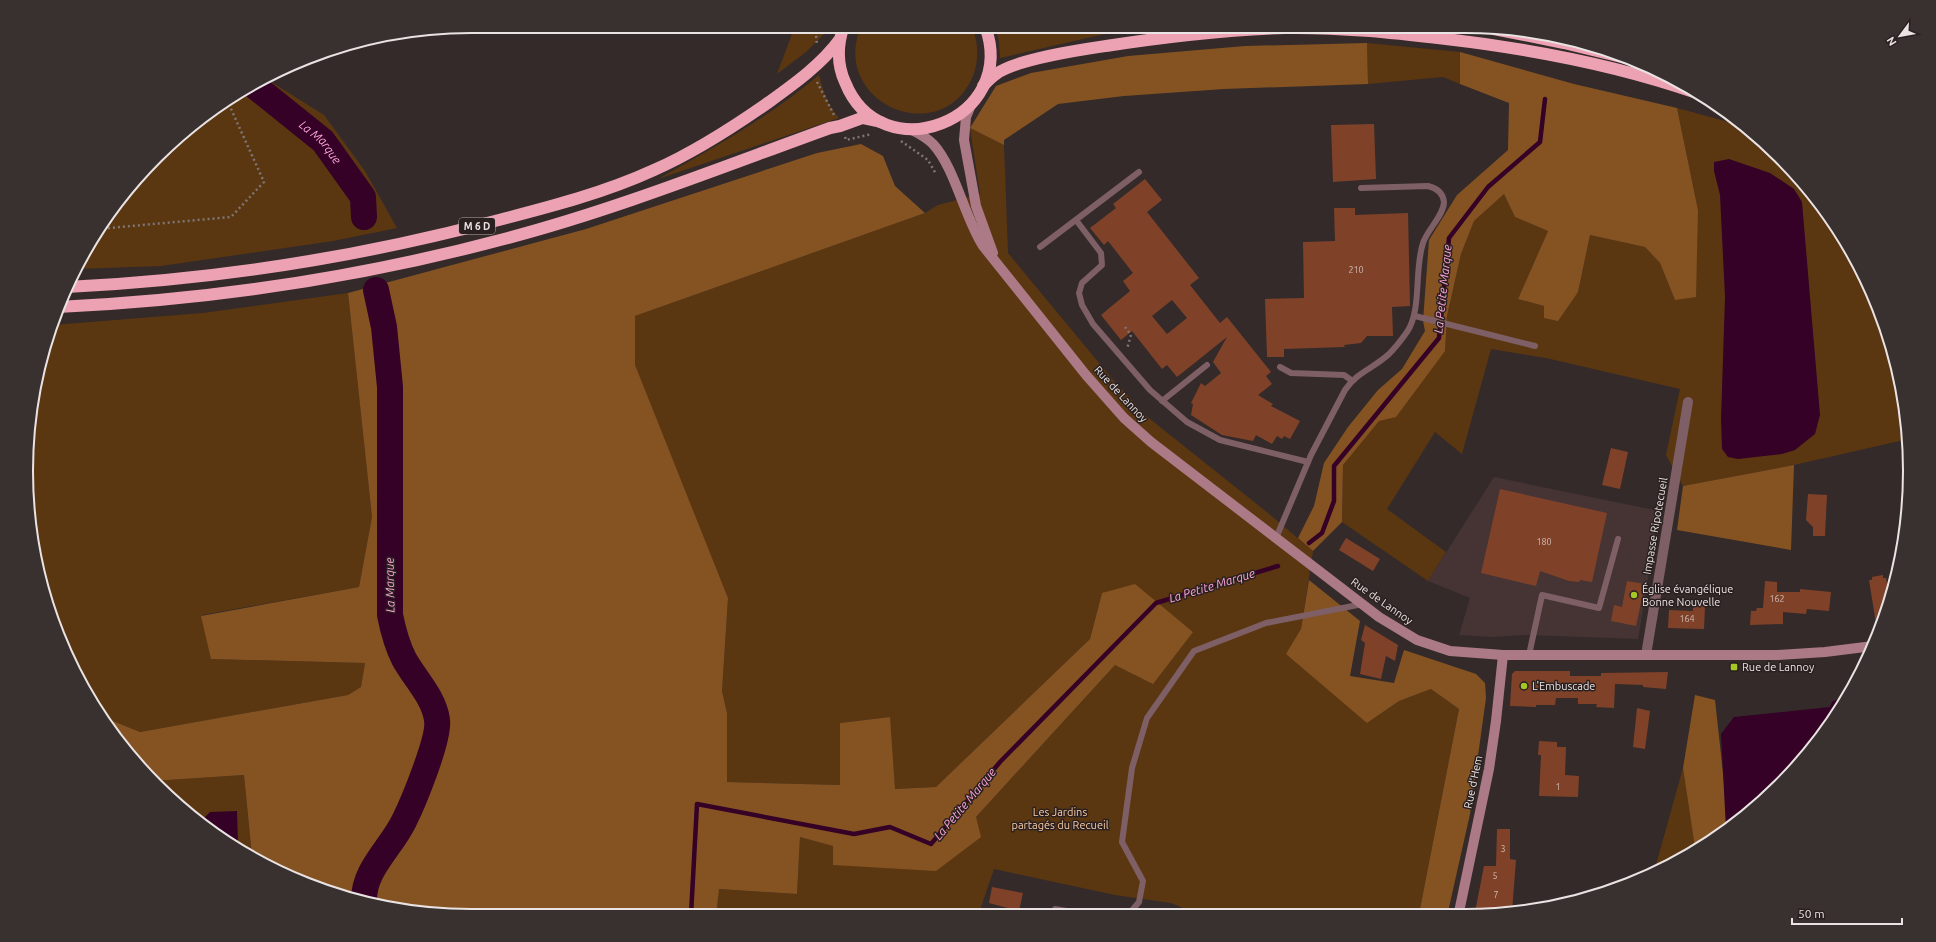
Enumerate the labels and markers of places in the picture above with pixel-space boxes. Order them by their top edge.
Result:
place label: Église évangélique Bonne Nouvelle [1642,582,1733,608]
marker: Église évangélique Bonne Nouvelle [1629,590,1639,600]
place label: Rue de Lannoy [1742,661,1815,673]
marker: Rue de Lannoy [1729,662,1739,672]
place label: L'Embuscade [1532,680,1595,692]
marker: L'Embuscade [1519,681,1529,691]

